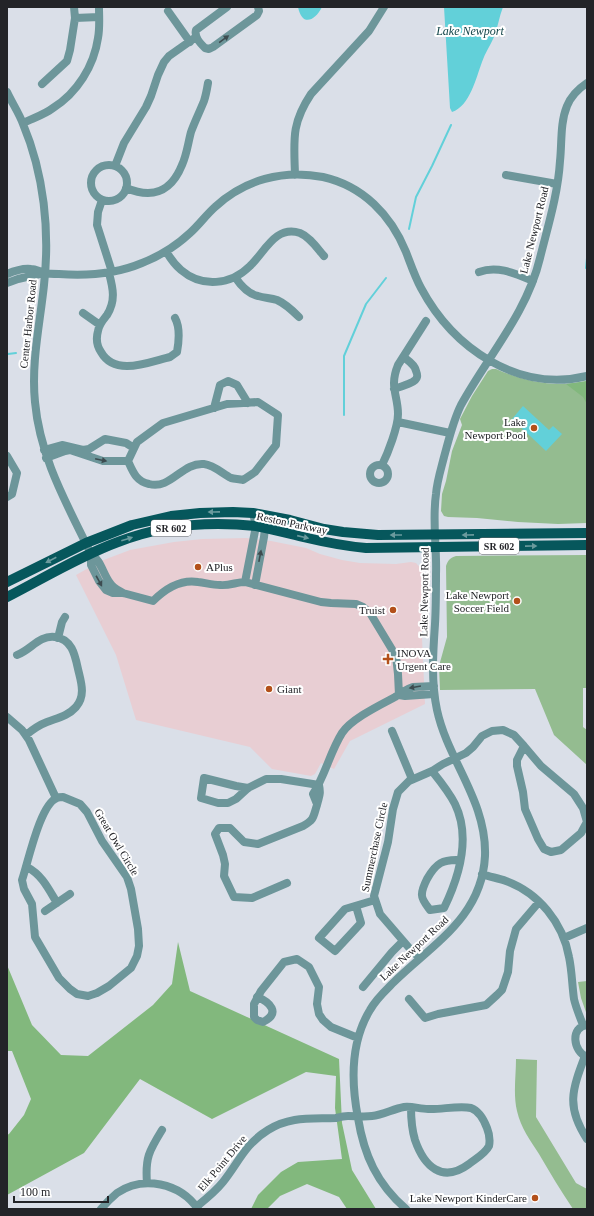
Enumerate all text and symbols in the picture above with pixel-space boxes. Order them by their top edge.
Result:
water label: Lake Newport [435,24,504,38]
one-way arrow [219,35,229,43]
street label: Lake Newport Road [517,185,551,275]
street label: Center Harbor Road [17,279,39,369]
place label: Lake Newport Pool [465,416,526,441]
marker: Lake Newport Pool [529,423,539,433]
one-way arrow [95,457,107,463]
one-way arrow [208,509,221,515]
street label: Reston Parkway [256,510,329,536]
road number: SR 602 [151,520,191,536]
one-way arrow [389,532,402,538]
one-way arrow [461,532,474,538]
one-way arrow [297,534,309,540]
one-way arrow [121,536,133,542]
road number: SR 602 [479,538,519,554]
one-way arrow [525,543,538,549]
street label: Lake Newport Road [417,547,431,637]
one-way arrow [258,550,264,562]
one-way arrow [45,557,57,563]
place label: APlus [206,561,233,573]
marker: APlus [193,562,203,572]
one-way arrow [96,575,103,586]
place label: Lake Newport Soccer Field [446,589,509,614]
marker: Lake Newport Soccer Field [512,596,522,606]
place label: Truist [359,604,385,616]
marker: Truist [388,605,398,615]
place label: INOVA Urgent Care [397,647,451,672]
marker: INOVA Urgent Care [382,653,394,665]
place label: Giant [277,683,301,695]
marker: Giant [264,684,274,694]
one-way arrow [409,685,421,691]
street label: Summerchase Circle [359,801,389,893]
street label: Great Owl Circle [92,806,142,878]
street label: Lake Newport Road [377,913,451,983]
street label: Elk Point Drive [195,1133,249,1193]
scale bar [14,1178,108,1204]
text: 100 m [20,1185,51,1199]
place label: Lake Newport KinderCare [410,1192,527,1204]
marker: Lake Newport KinderCare [530,1193,540,1203]

